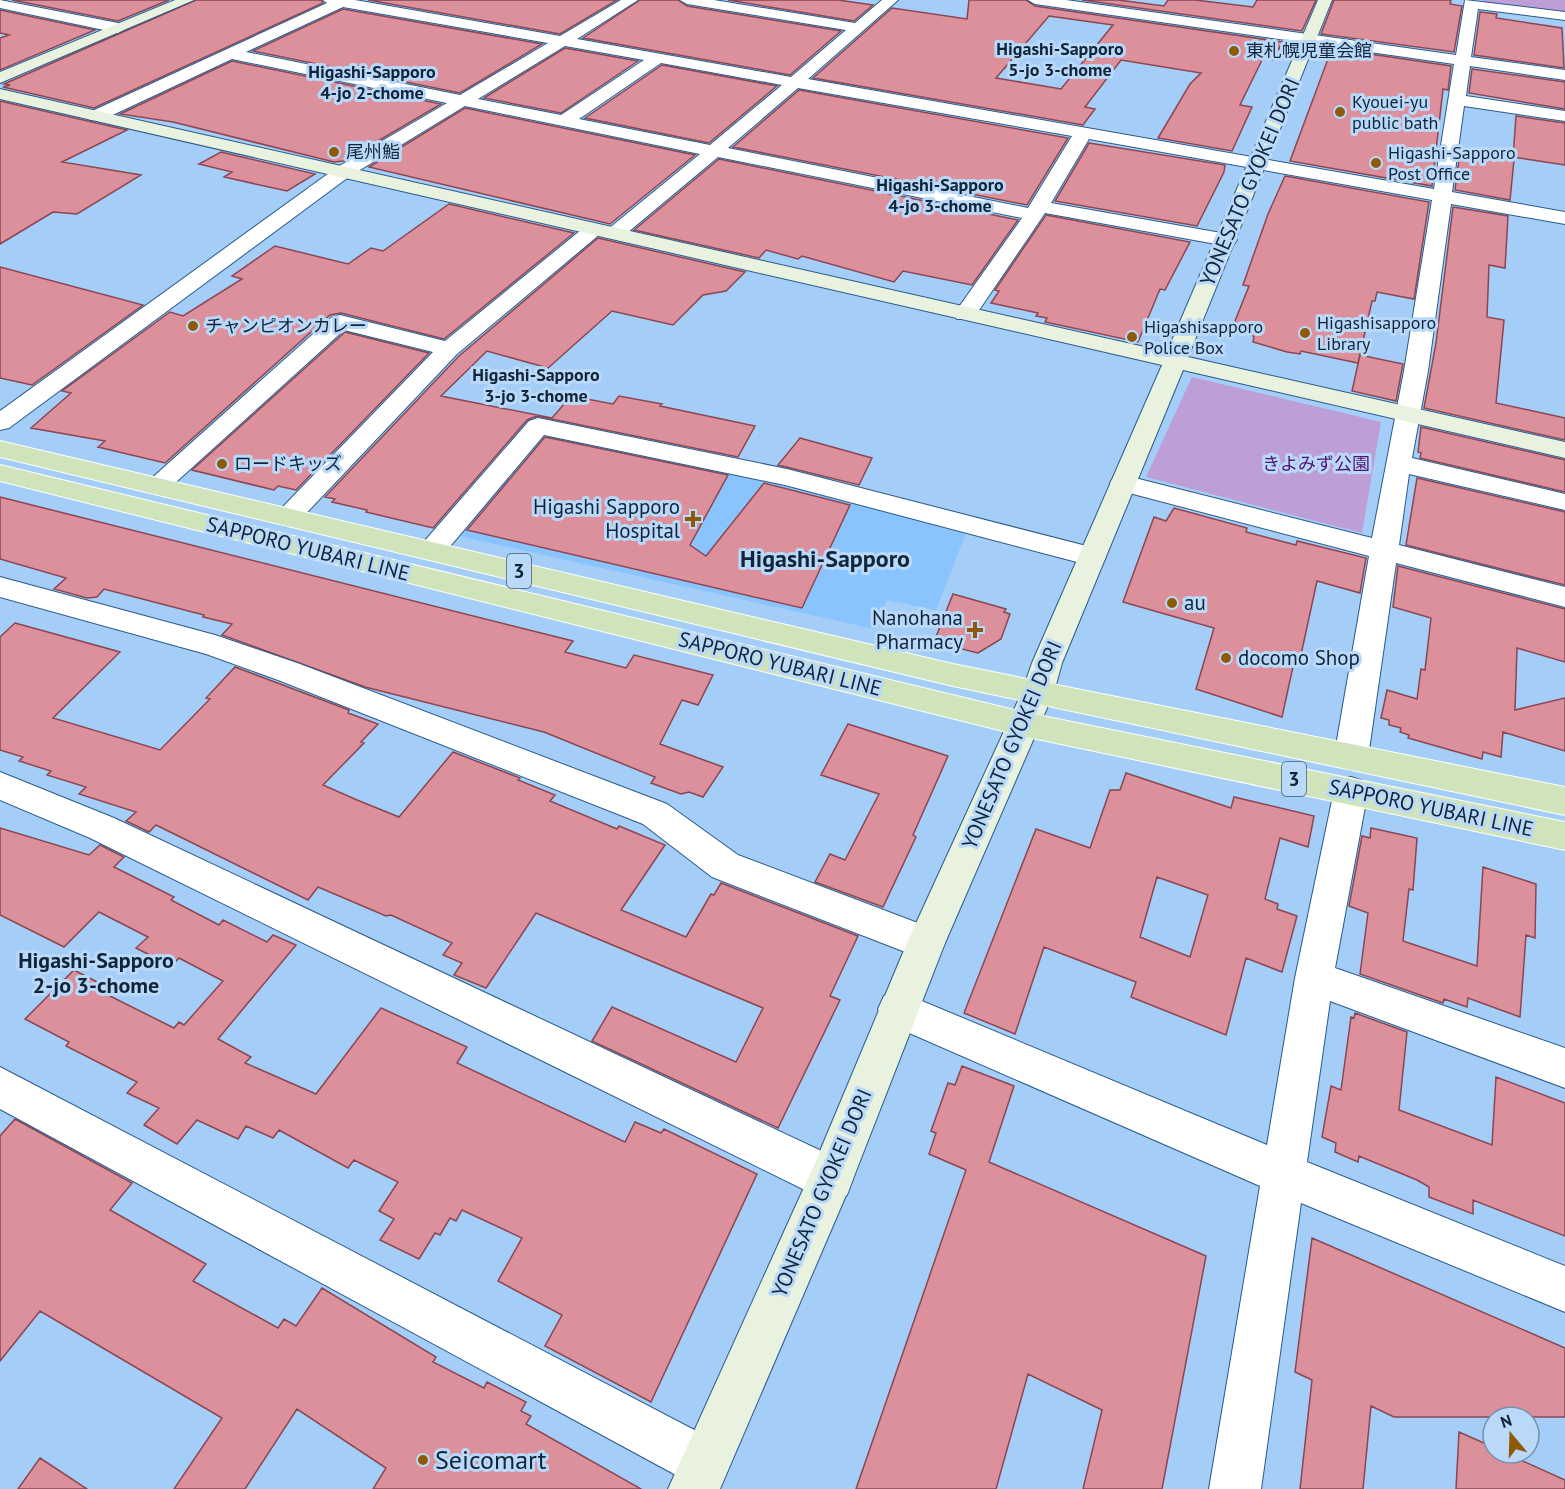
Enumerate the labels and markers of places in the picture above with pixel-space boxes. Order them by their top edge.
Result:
place label: 東札幌児童会館 [1246,39,1372,62]
marker: 東札幌児童会館 [1227,44,1241,58]
place label: Kyouei-yu public bath [1352,90,1438,134]
marker: Kyouei-yu public bath [1333,105,1347,119]
place label: 尾州鮨 [346,140,400,163]
place label: Higashi-Sapporo Post Office [1388,141,1516,185]
marker: 尾州鮨 [327,145,341,159]
marker: Higashi-Sapporo Post Office [1369,156,1383,170]
place label: Higashisapporo Library [1317,311,1436,355]
place label: チャンピオンカレー [205,314,367,337]
place label: Higashisapporo Police Box [1144,315,1263,359]
marker: チャンピオンカレー [186,319,200,333]
marker: Higashisapporo Library [1298,326,1312,340]
marker: Higashisapporo Police Box [1125,330,1139,344]
place label: ロードキッズ [234,452,342,475]
marker: ロードキッズ [215,457,229,471]
place label: Higashi Sapporo Hospital [533,493,680,544]
marker: Higashi Sapporo Hospital [684,510,702,528]
place label: au [1184,589,1206,616]
marker: au [1165,596,1179,610]
place label: Nanohana Pharmacy [872,604,963,655]
marker: Nanohana Pharmacy [968,623,982,637]
place label: docomo Shop [1238,644,1360,671]
marker: docomo Shop [1219,651,1233,665]
place label: Seicomart [435,1443,547,1476]
marker: Seicomart [416,1453,430,1467]

